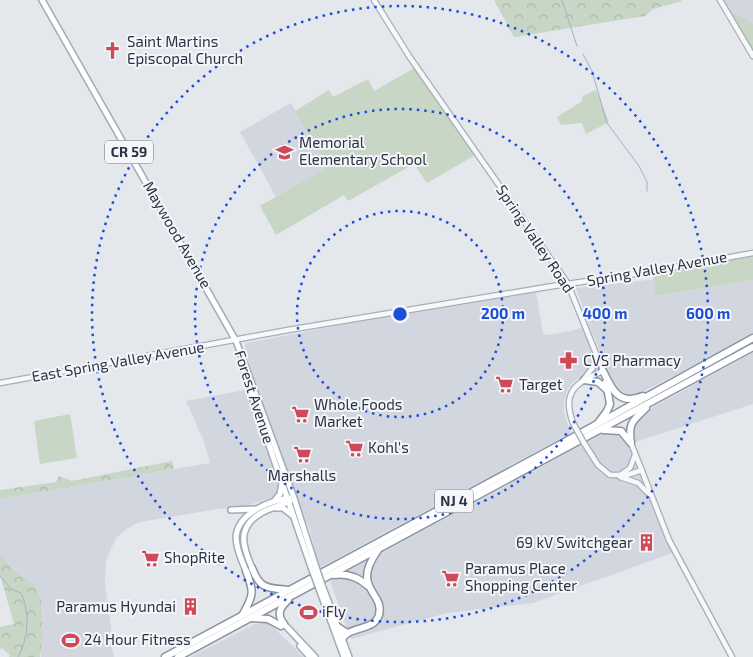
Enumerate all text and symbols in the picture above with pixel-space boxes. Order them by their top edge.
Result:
place label: Saint Martins Episcopal Church [127,32,243,67]
church icon: Saint Martins Episcopal Church [103,41,123,61]
place label: Memorial Elementary School [299,133,427,168]
road number: CR 59 [105,140,153,163]
school or university icon: Memorial Elementary School [275,142,295,162]
street label: Maywood Avenue [140,178,216,291]
street label: Spring Valley Road [493,181,579,296]
street label: Spring Valley Avenue [586,247,728,289]
text: 200 m [481,304,525,322]
text: 400 m [583,304,627,322]
text: 600 m [686,304,730,322]
centre of rings [391,305,409,323]
street label: East Spring Valley Avenue [30,337,206,385]
street label: Forest Avenue [231,348,278,446]
pharmacy icon: CVS Pharmacy [559,351,579,371]
place label: CVS Pharmacy [583,351,681,369]
supermarket icon: Target [495,375,515,395]
place label: Target [519,375,563,393]
place label: Whole Foods Market [314,395,402,430]
supermarket icon: Whole Foods Market [290,404,310,424]
supermarket icon: Kohl's [344,438,364,458]
place label: Kohl's [368,438,409,456]
supermarket icon: Marshalls [292,445,312,465]
place label: Marshalls [268,466,336,484]
road number: NJ 4 [435,490,473,512]
place label: 69 kV Switchgear [516,533,633,551]
building icon: 69 kV Switchgear [637,533,657,553]
supermarket icon: ShopRite [140,548,160,568]
place label: ShopRite [164,548,225,566]
place label: Paramus Place Shopping Center [465,559,577,594]
supermarket icon: Paramus Place Shopping Center [441,568,461,588]
place label: Paramus Hyundai [56,597,176,615]
building icon: Paramus Hyundai [180,597,200,617]
sports icon: iFly [298,602,318,622]
place label: iFly [322,602,346,620]
sports icon: 24 Hour Fitness [60,630,80,650]
place label: 24 Hour Fitness [84,630,191,648]

